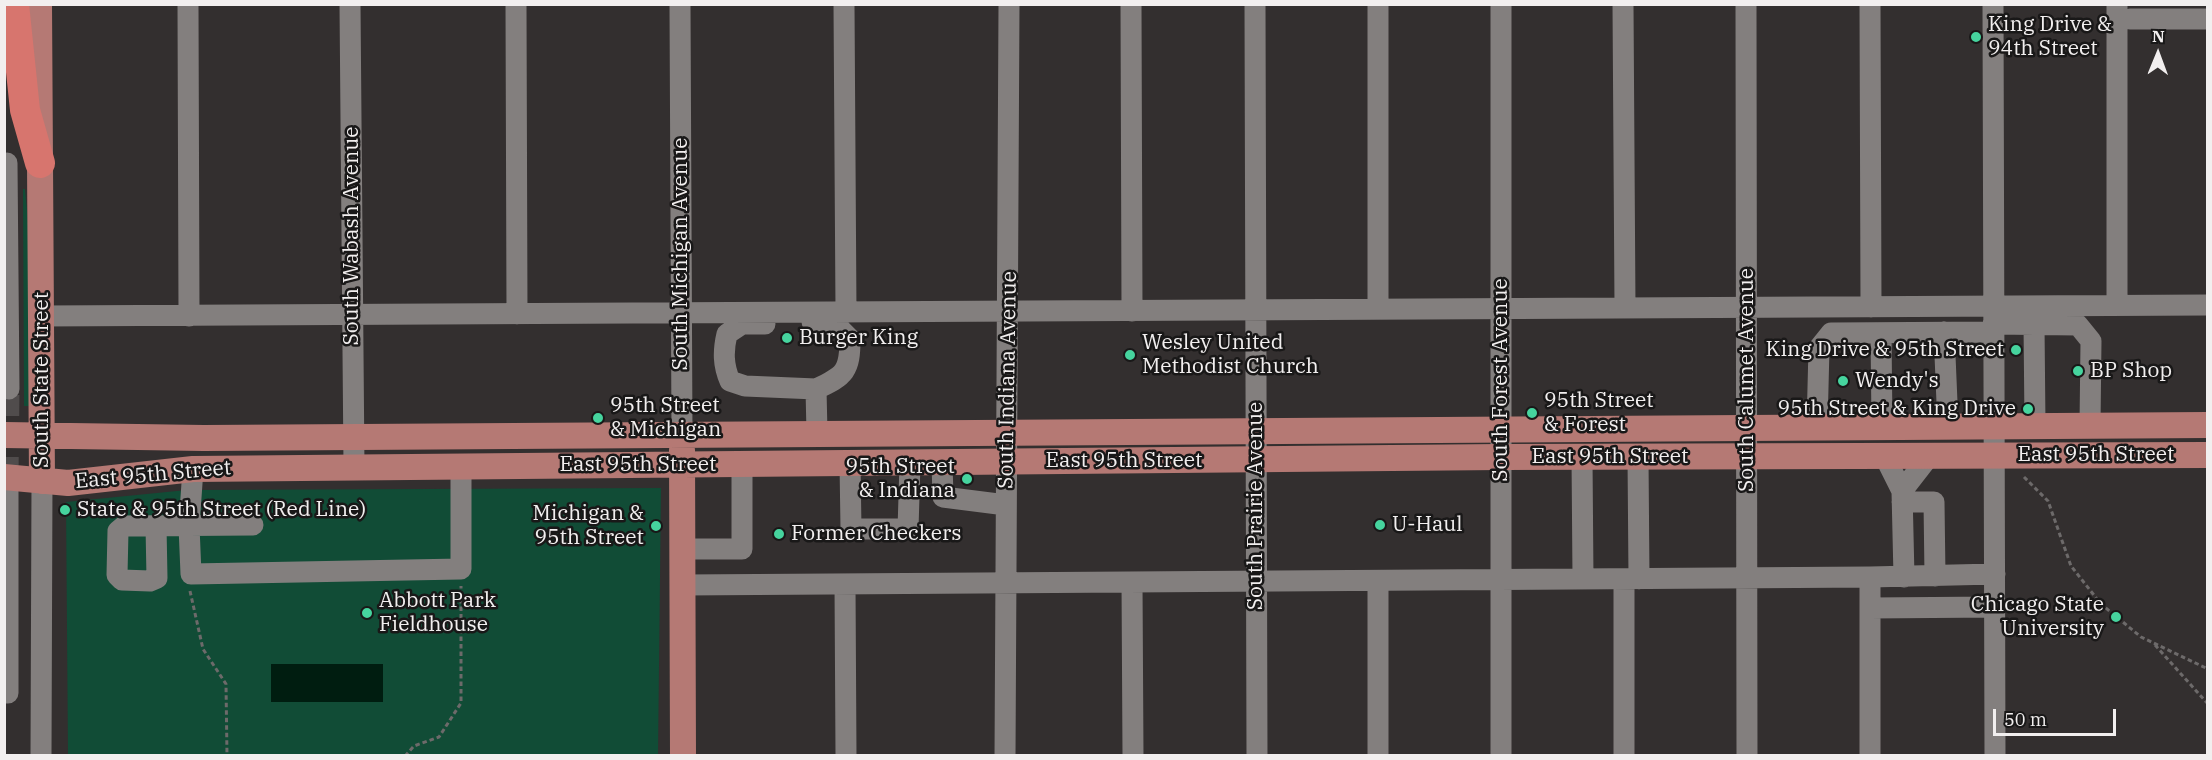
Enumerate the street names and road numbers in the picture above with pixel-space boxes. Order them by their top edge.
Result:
street label: South Wabash Avenue [339,126,365,346]
street label: South Michigan Avenue [668,138,694,370]
street label: South Calumet Avenue [1734,268,1760,492]
street label: South Indiana Avenue [994,271,1022,489]
street label: South Forest Avenue [1488,278,1514,482]
street label: South State Street [29,292,55,468]
street label: South Prairie Avenue [1243,402,1269,610]
street label: East 95th Street [2018,442,2174,468]
street label: East 95th Street [1532,444,1688,470]
street label: East 95th Street [1046,448,1202,474]
street label: East 95th Street [560,452,716,478]
street label: East 95th Street [74,456,232,494]

